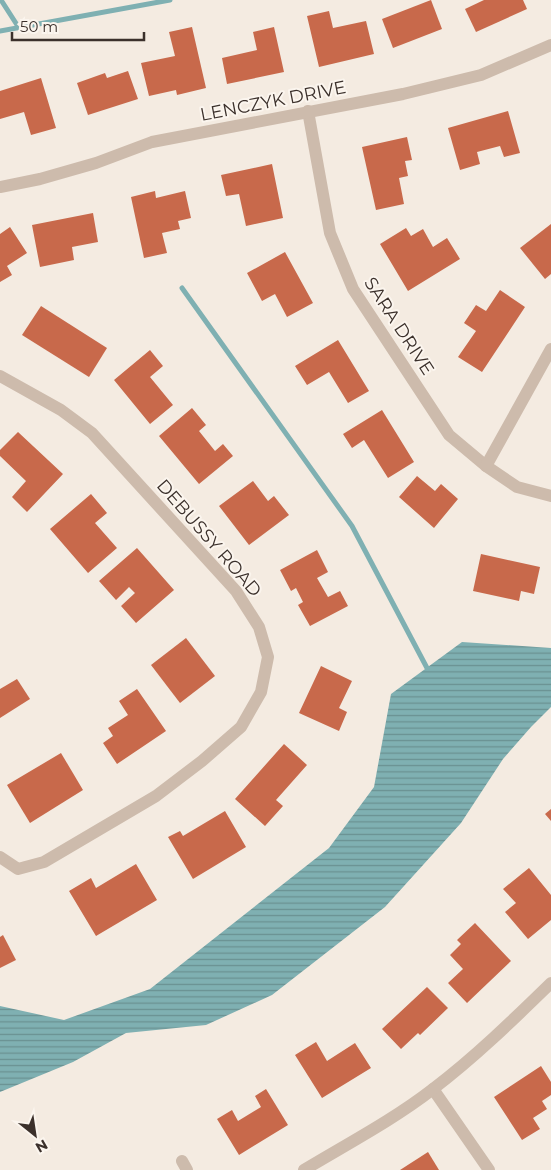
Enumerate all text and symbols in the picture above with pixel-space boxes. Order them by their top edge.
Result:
scale bar [12,10,145,42]
text: 50 m [20,17,58,36]
street label: LENCZYK DRIVE [198,76,348,126]
street label: SARA DRIVE [359,273,439,379]
street label: DEBUSSY ROAD [152,475,266,601]
north arrow [10,1110,60,1160]
text: N [32,1136,51,1157]

